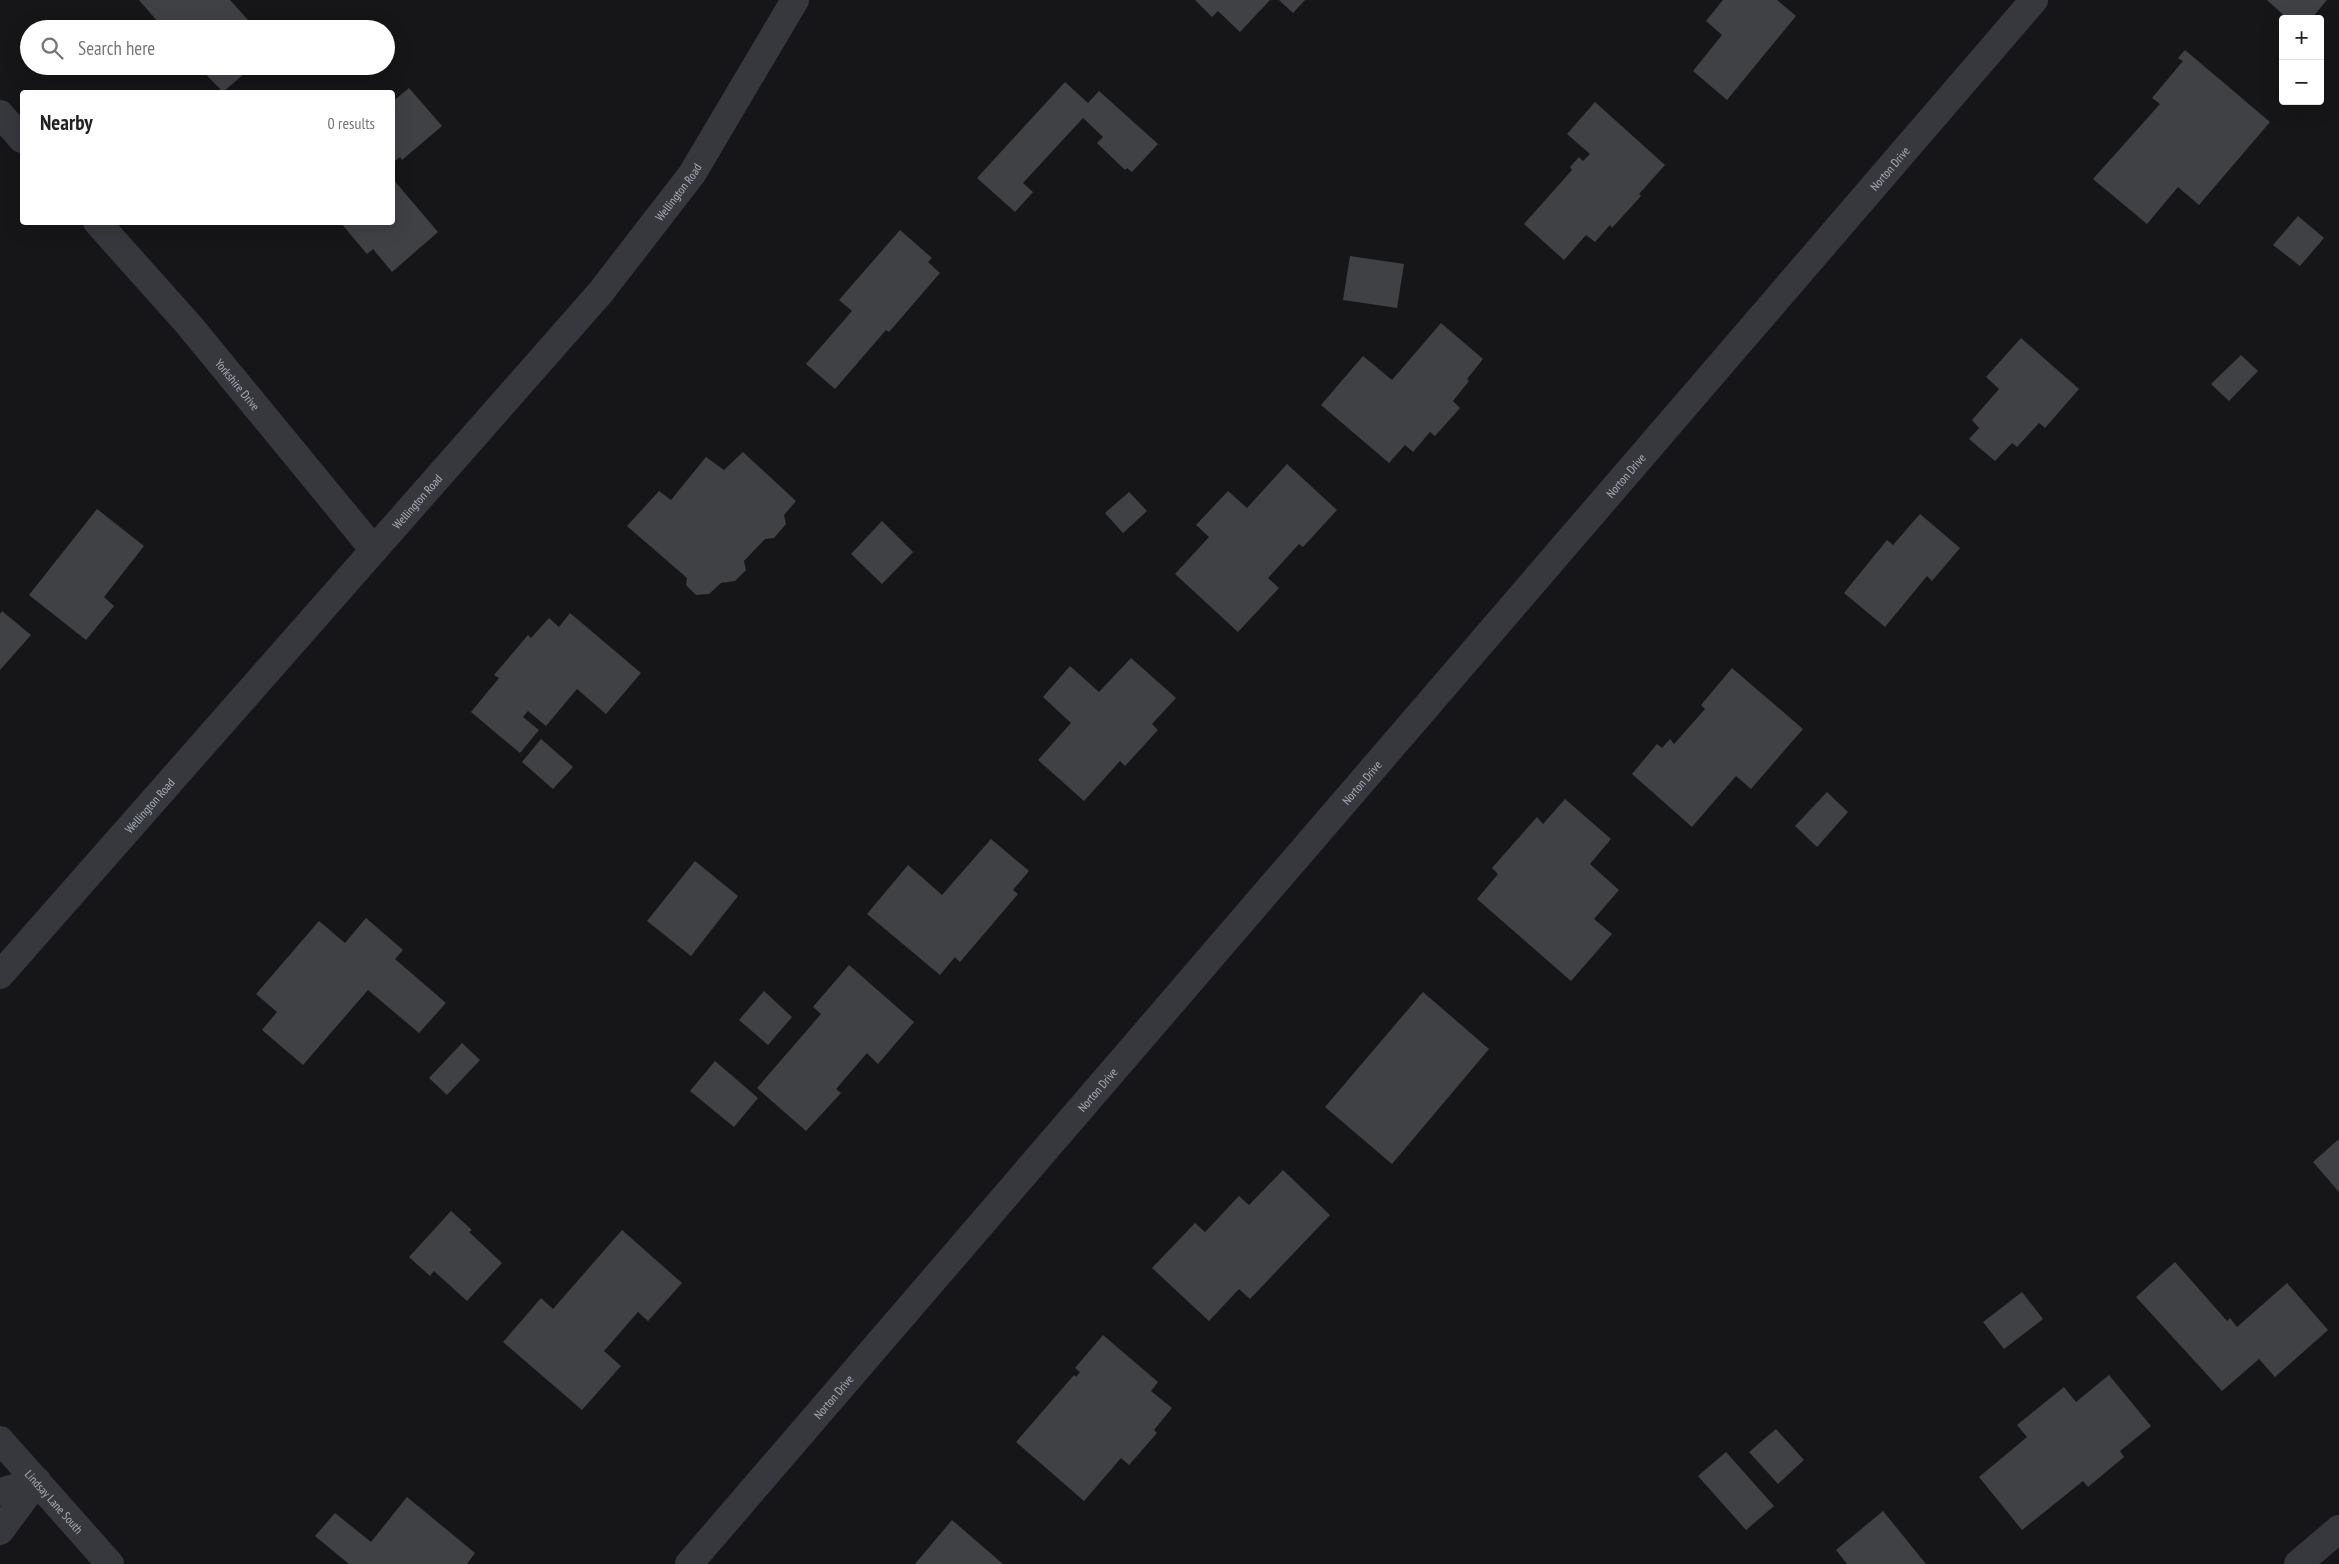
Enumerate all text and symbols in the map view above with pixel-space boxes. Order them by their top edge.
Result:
map controls [2279,15,2324,105]
button: + [2279,15,2324,60]
search box [20,20,395,75]
icon: search [38,34,66,62]
text: Search here [78,36,155,60]
button: − [2279,60,2324,105]
text: Nearby [40,109,93,136]
text: 0 results [328,113,375,133]
street label: Norton Drive [1866,143,1912,193]
street label: Wellington Road [651,161,704,224]
street label: Yorkshire Drive [212,356,263,413]
street label: Norton Drive [1602,450,1648,500]
street label: Wellington Road [389,471,445,532]
street label: Norton Drive [1338,757,1384,807]
street label: Wellington Road [121,775,177,836]
street label: Norton Drive [1074,1064,1120,1114]
street label: Norton Drive [810,1371,856,1422]
street label: Lindsay Lane South [22,1466,87,1536]

